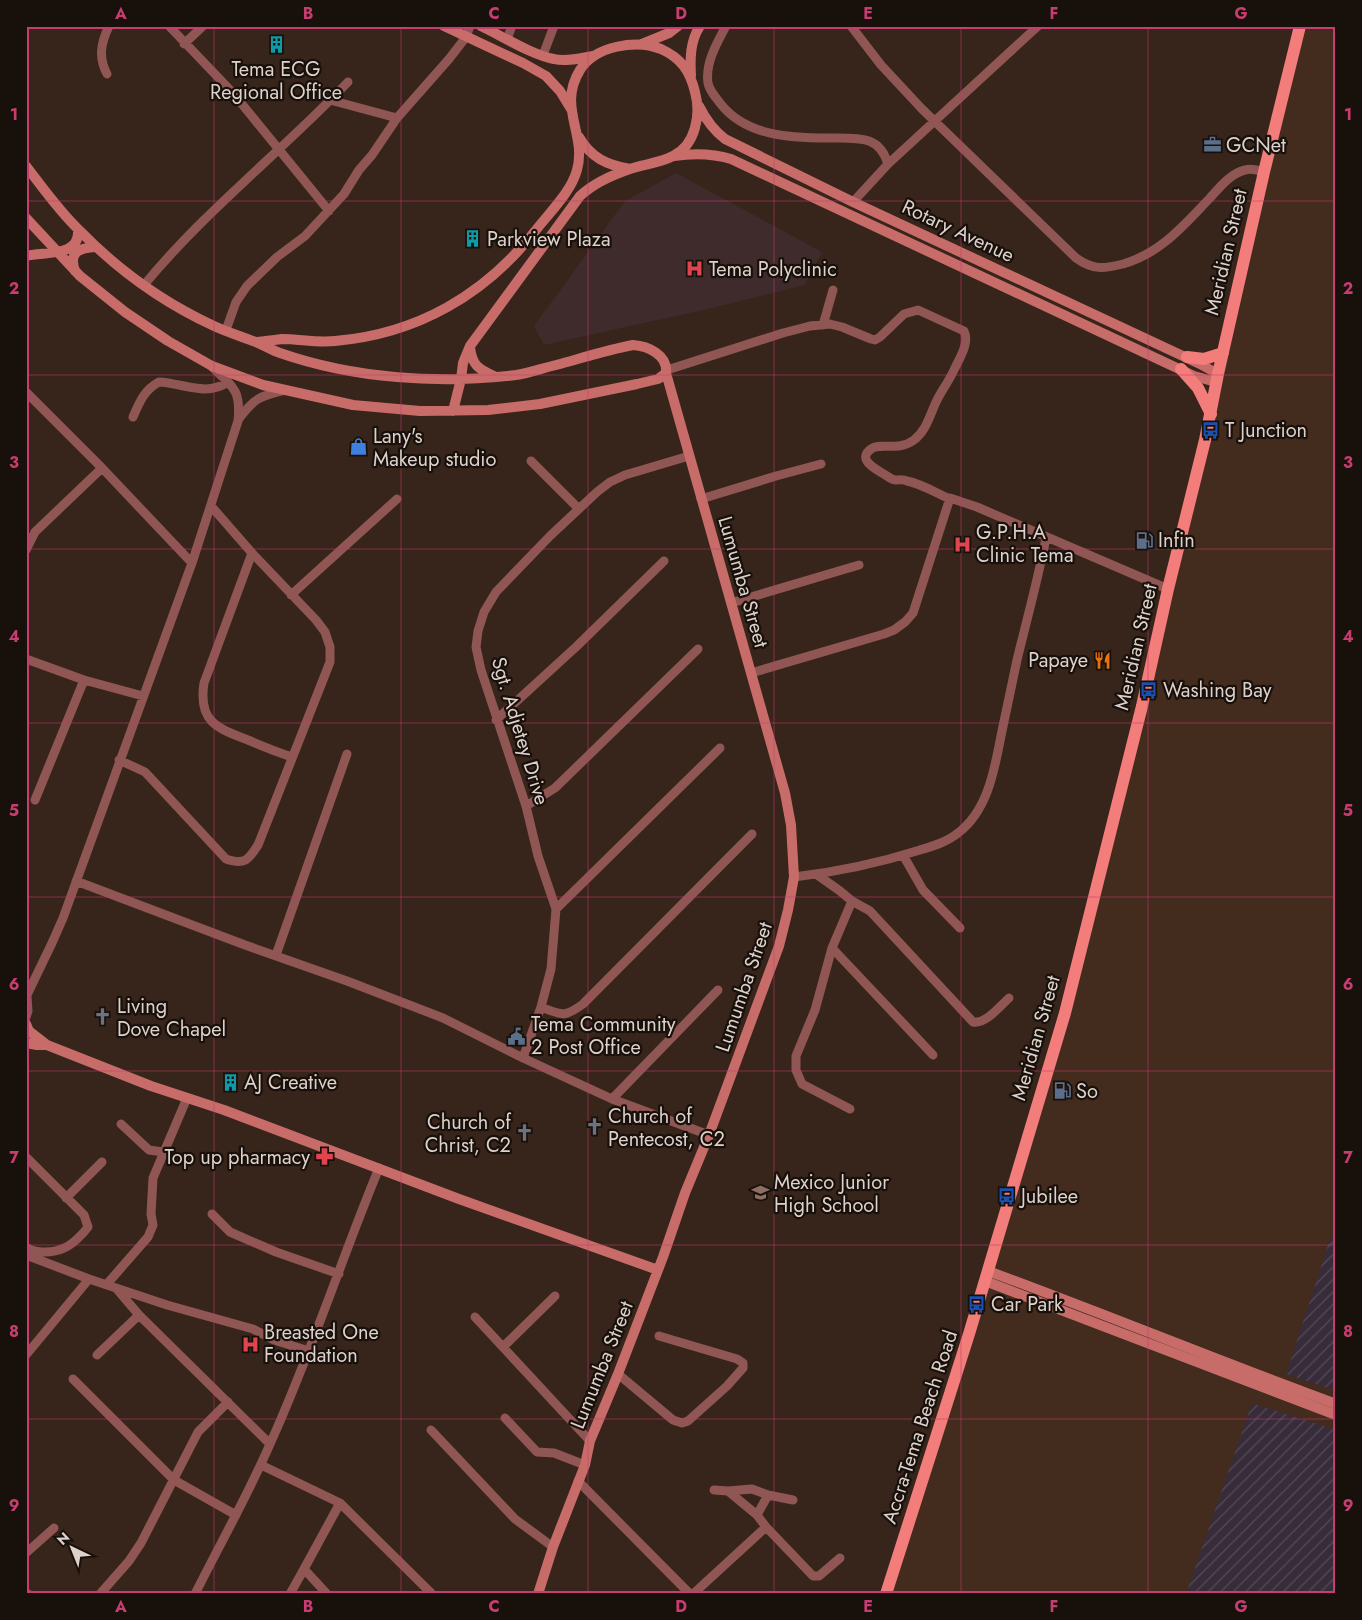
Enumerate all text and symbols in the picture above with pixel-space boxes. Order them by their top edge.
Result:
text: A [114,2,127,25]
text: B [303,2,313,25]
text: C [488,2,500,25]
text: D [675,2,687,25]
text: E [863,2,873,25]
text: F [1050,2,1058,25]
text: G [1234,2,1248,25]
building icon: Tema ECG Regional Office [266,35,286,55]
place label: Tema ECG Regional Office [210,55,342,107]
text: 1 [10,103,18,126]
text: 1 [1344,103,1352,126]
place label: GCNet [1226,131,1286,160]
office icon: GCNet [1202,135,1222,155]
street label: Meridian Street [1197,186,1255,318]
street label: Rotary Avenue [897,192,1019,270]
place label: Parkview Plaza [487,225,611,254]
building icon: Parkview Plaza [463,229,483,249]
place label: Tema Polyclinic [709,255,837,284]
hospital icon: Tema Polyclinic [685,259,705,279]
text: 2 [9,277,19,300]
text: 2 [1343,277,1353,300]
place label: T Junction [1225,416,1307,445]
bus stop icon: T Junction [1201,420,1221,440]
place label: Lany's Makeup studio [373,422,496,474]
shop icon: Lany's Makeup studio [349,437,369,457]
text: 3 [9,451,19,474]
text: 3 [1343,451,1353,474]
street label: Lumumba Street [710,513,776,651]
place label: G.P.H.A Clinic Tema [976,518,1074,570]
place label: Infin [1158,526,1195,555]
fuel station icon: Infin [1134,530,1154,550]
hospital icon: G.P.H.A Clinic Tema [952,534,972,554]
street label: Meridian Street [1107,581,1165,713]
text: 4 [8,625,20,648]
text: 4 [1342,625,1354,648]
place label: Papaye [1028,646,1088,675]
restaurant icon: Papaye [1092,650,1112,670]
street label: Sgt. Adjetey Drive [484,654,556,808]
place label: Washing Bay [1163,676,1272,705]
bus stop icon: Washing Bay [1139,680,1159,700]
text: 5 [9,799,19,822]
text: 5 [1343,799,1353,822]
street label: Lumumba Street [708,918,780,1056]
street label: Meridian Street [1004,972,1068,1104]
text: 6 [9,973,19,996]
text: 6 [1343,973,1353,996]
place label: Living Dove Chapel [117,992,226,1044]
church icon: Living Dove Chapel [93,1007,113,1027]
place label: Tema Community 2 Post Office [531,1010,676,1062]
public building icon: Tema Community 2 Post Office [507,1026,527,1046]
place label: AJ Creative [244,1068,337,1097]
building icon: AJ Creative [220,1072,240,1092]
place label: So [1076,1077,1098,1106]
fuel station icon: So [1052,1081,1072,1101]
place label: Church of Pentecost, C2 [608,1102,725,1154]
place label: Church of Christ, C2 [425,1108,512,1160]
church icon: Church of Pentecost, C2 [584,1117,604,1137]
church icon: Church of Christ, C2 [515,1123,535,1143]
place label: Top up pharmacy [165,1143,310,1172]
text: 7 [9,1146,19,1169]
text: 7 [1343,1146,1353,1169]
pharmacy icon: Top up pharmacy [314,1147,334,1167]
place label: Mexico Junior High School [774,1168,889,1220]
place label: Jubilee [1018,1182,1078,1211]
school or university icon: Mexico Junior High School [750,1183,770,1203]
bus stop icon: Jubilee [997,1186,1017,1206]
place label: Car Park [991,1290,1063,1319]
bus stop icon: Car Park [967,1294,987,1314]
street label: Lumumba Street [563,1297,641,1433]
place label: Breasted One Foundation [264,1318,379,1370]
text: 8 [9,1320,19,1343]
text: 8 [1343,1320,1353,1343]
street label: Accra-Tema Beach Road [875,1326,965,1528]
hospital icon: Breasted One Foundation [240,1334,260,1354]
text: 9 [9,1494,19,1517]
text: 9 [1343,1494,1353,1517]
north arrow [48,1522,98,1572]
text: N [52,1527,74,1550]
text: A [114,1595,127,1618]
text: B [303,1595,313,1618]
text: C [488,1595,500,1618]
text: D [675,1595,687,1618]
text: E [863,1595,873,1618]
text: F [1050,1595,1058,1618]
text: G [1234,1595,1248,1618]

